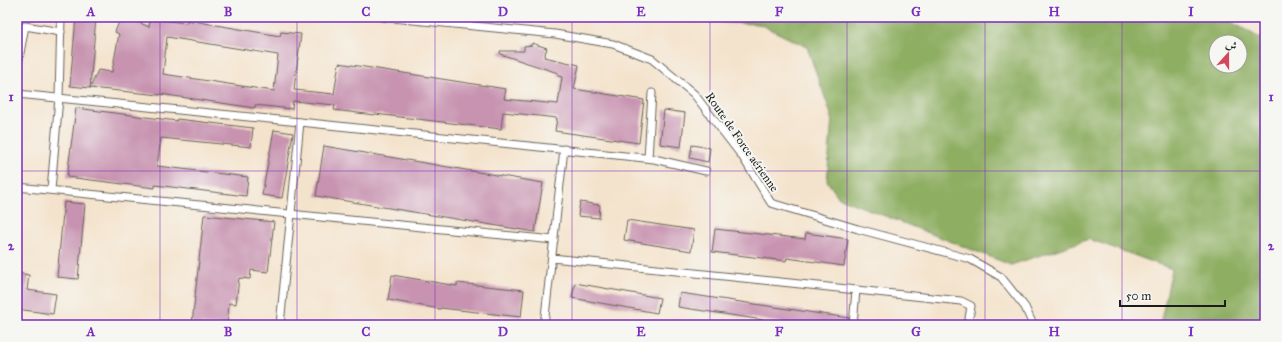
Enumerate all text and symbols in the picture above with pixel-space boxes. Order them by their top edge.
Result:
text: A [86,4,96,20]
text: B [224,4,233,20]
text: C [362,4,371,20]
text: D [498,4,508,20]
text: E [636,4,646,20]
text: F [775,4,784,20]
text: G [911,4,921,20]
text: H [1048,4,1060,20]
text: I [1188,4,1194,20]
north arrow [1208,34,1248,74]
text: ش [1224,37,1239,53]
text: 1 [8,89,14,105]
text: 1 [1268,89,1274,105]
street label: Route de Force aérienne [702,90,782,194]
text: 2 [8,238,15,254]
text: 2 [1268,238,1275,254]
scale bar [1120,282,1225,308]
text: 50 m [1126,289,1151,303]
text: A [86,324,96,340]
text: B [224,324,233,340]
text: C [362,324,371,340]
text: D [498,324,508,340]
text: E [636,324,646,340]
text: F [775,324,784,340]
text: G [911,324,921,340]
text: H [1048,324,1060,340]
text: I [1188,324,1194,340]

